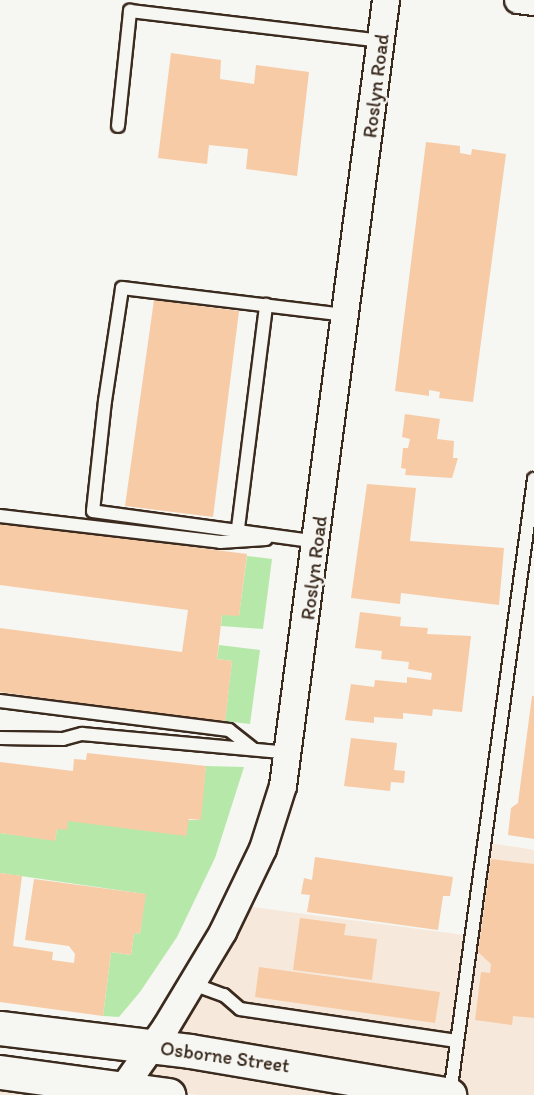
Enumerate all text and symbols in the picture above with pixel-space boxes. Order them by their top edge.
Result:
street label: Roslyn Road [358,32,394,140]
street label: Roslyn Road [296,514,332,622]
street label: Osborne Street [159,1036,291,1078]

